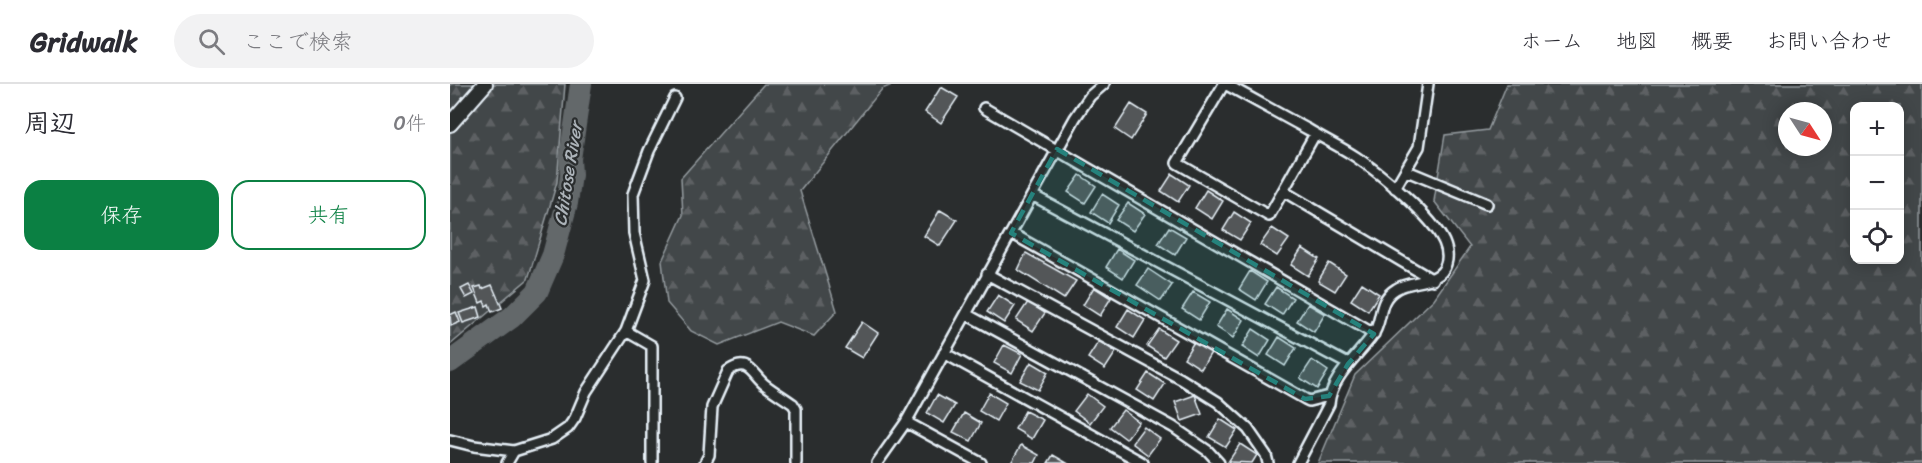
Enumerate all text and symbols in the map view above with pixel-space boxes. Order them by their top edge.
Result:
search box [174,14,594,68]
text: Gridwalk [30,17,138,66]
text: ここで検索 [243,22,353,61]
text: ホーム [1521,22,1583,60]
text: 地図 [1616,22,1658,60]
text: 概要 [1691,22,1733,60]
text: お問い合わせ [1766,22,1892,60]
icon: search [195,25,228,58]
text: 周辺 [24,100,76,146]
north arrow [1778,102,1832,156]
map controls [1850,102,1904,264]
button: + [1850,102,1904,156]
text: 0件 [393,106,426,141]
water label: Chitose River [544,116,593,228]
button: − [1850,156,1904,210]
button: 保存 [24,180,219,250]
button: 共有 [231,180,426,250]
button: locate [1850,210,1904,264]

